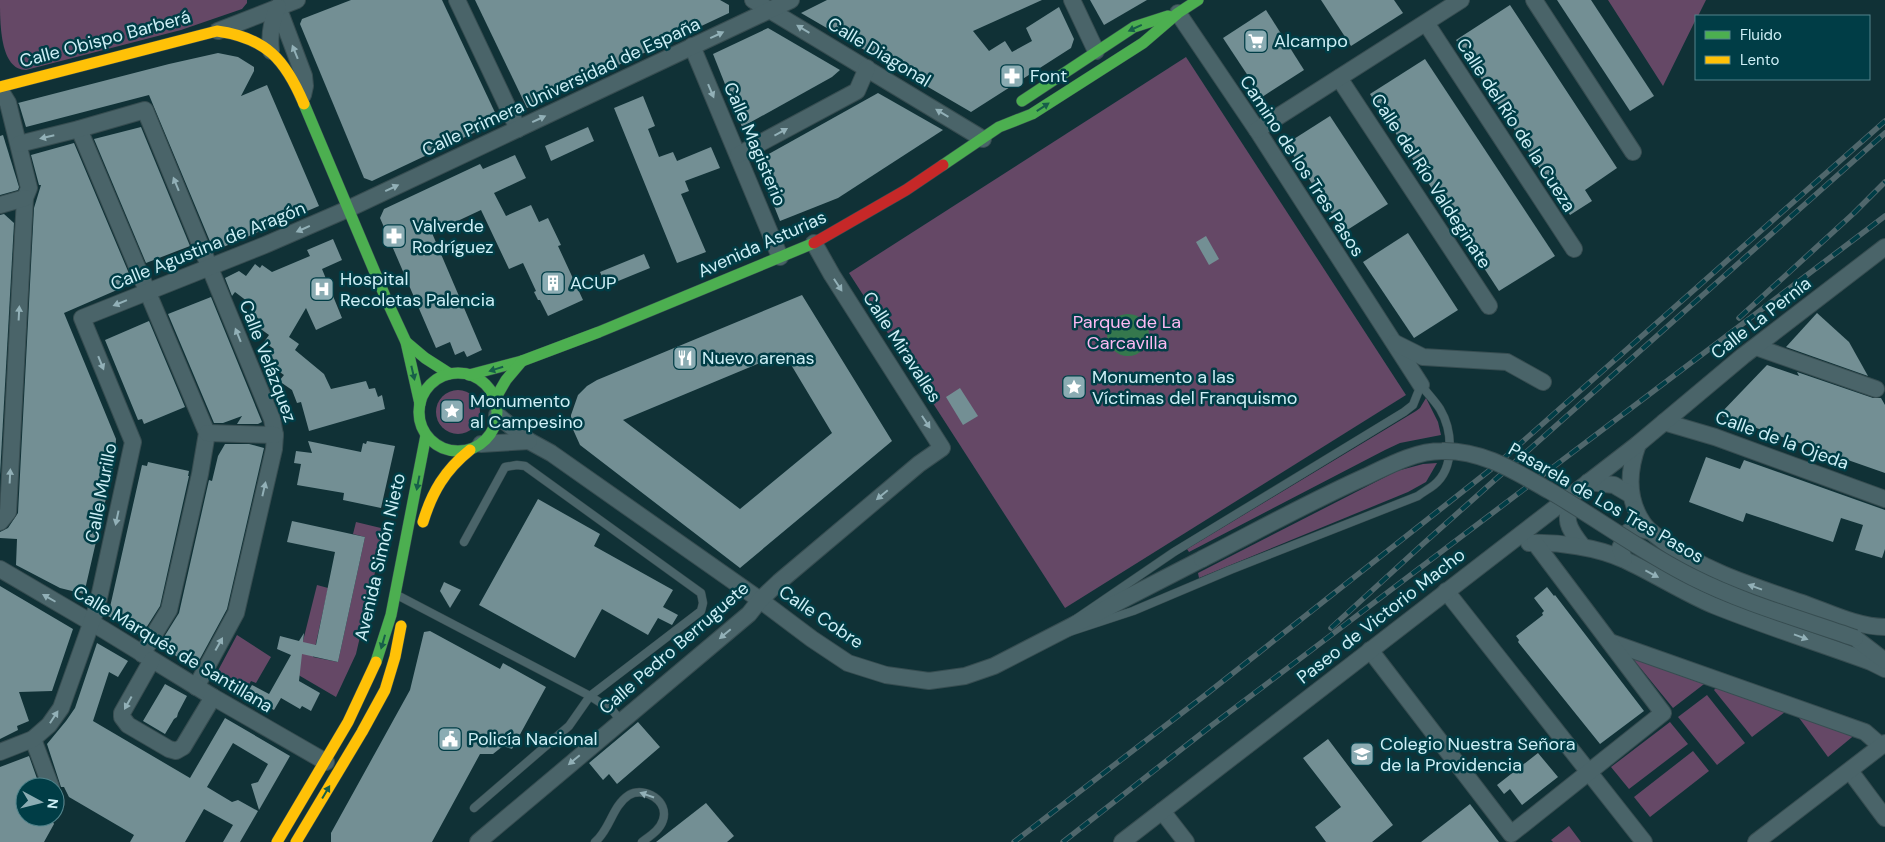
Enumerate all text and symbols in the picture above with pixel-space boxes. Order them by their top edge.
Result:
street label: Calle Obispo Barberá [17,5,193,73]
street label: Calle Primera Universidad de España [418,12,704,162]
street label: Calle Diagonal [823,12,935,92]
legend [1695,15,1870,80]
one-way arrow [1128,24,1142,32]
one-way arrow [796,25,809,34]
text: Fluido [1740,25,1782,45]
supermarket icon: Alcampo [1243,28,1269,54]
place label: Alcampo [1274,29,1348,53]
one-way arrow [710,30,724,38]
street label: Calle del Río de la Cueza [1451,34,1581,216]
one-way arrow [291,44,299,59]
text: Lento [1740,50,1779,70]
pharmacy icon: Font [999,63,1025,89]
place label: Font [1030,64,1067,88]
street label: Camino de los Tres Pasos [1234,71,1370,261]
street label: Calle Magisterio [718,78,792,210]
one-way arrow [708,84,715,99]
street label: Calle del Río Valdeginate [1365,89,1497,273]
one-way arrow [1036,102,1050,112]
one-way arrow [936,108,949,117]
one-way arrow [532,115,546,123]
one-way arrow [774,128,788,136]
one-way arrow [40,133,55,141]
one-way arrow [171,177,179,192]
one-way arrow [385,184,399,192]
street label: Calle Agustina de Aragón [107,196,309,296]
street label: Avenida Asturias [694,205,830,283]
place label: Valverde Rodríguez [412,214,494,259]
pharmacy icon: Valverde Rodríguez [381,223,407,249]
one-way arrow [296,225,310,233]
place label: Hospital Recoletas Palencia [340,267,495,312]
building icon: ACUP [540,270,566,296]
place label: ACUP [570,271,616,295]
street label: Calle La Pernía [1706,271,1816,365]
hospital icon: Hospital Recoletas Palencia [309,276,335,302]
one-way arrow [834,279,843,292]
street label: Calle Miravalles [857,287,947,407]
street label: Calle Velázquez [234,297,302,425]
one-way arrow [112,299,127,307]
one-way arrow [15,305,23,321]
park label: Parque de La Carcavilla [1073,310,1181,355]
one-way arrow [233,328,241,342]
restaurant icon: Nuevo arenas [672,345,698,371]
place label: Nuevo arenas [702,346,815,370]
one-way arrow [97,356,105,371]
one-way arrow [409,365,417,380]
one-way arrow [488,365,503,373]
place label: Monumento a las Víctimas del Franquismo [1092,365,1298,410]
place icon: Monumento a las Víctimas del Franquismo [1061,374,1087,400]
place label: Monumento al Campesino [470,389,583,434]
place icon: Monumento al Campesino [439,398,465,424]
street label: Calle de la Ojeda [1712,405,1852,475]
one-way arrow [921,416,931,429]
street label: Pasarela de Los Tres Pasos [1504,437,1708,569]
street label: Calle Murillo [80,441,122,545]
one-way arrow [6,467,14,483]
street label: Avenida Simón Nieto [349,471,411,643]
one-way arrow [414,475,422,490]
one-way arrow [261,480,269,496]
one-way arrow [875,490,888,501]
one-way arrow [112,510,120,526]
street label: Paseo de Victorio Macho [1292,543,1470,689]
one-way arrow [1645,570,1659,578]
street label: Calle Pedro Berruguete [594,576,754,720]
street label: Calle Marqués de Santillana [69,580,277,718]
street label: Calle Cobre [774,580,868,654]
one-way arrow [1748,583,1763,590]
one-way arrow [43,593,56,602]
one-way arrow [719,628,732,639]
one-way arrow [379,634,387,649]
one-way arrow [1794,634,1809,641]
one-way arrow [215,636,223,651]
one-way arrow [124,695,132,710]
one-way arrow [49,711,59,724]
public building icon: Policía Nacional [437,726,463,752]
place label: Policía Nacional [468,727,597,751]
place label: Colegio Nuestra Señora de la Providencia [1380,732,1576,777]
school or university icon: Colegio Nuestra Señora de la Providencia [1349,741,1375,767]
one-way arrow [567,755,580,766]
north arrow [15,777,65,827]
one-way arrow [322,785,331,798]
one-way arrow [639,791,654,799]
text: N [43,797,62,810]

